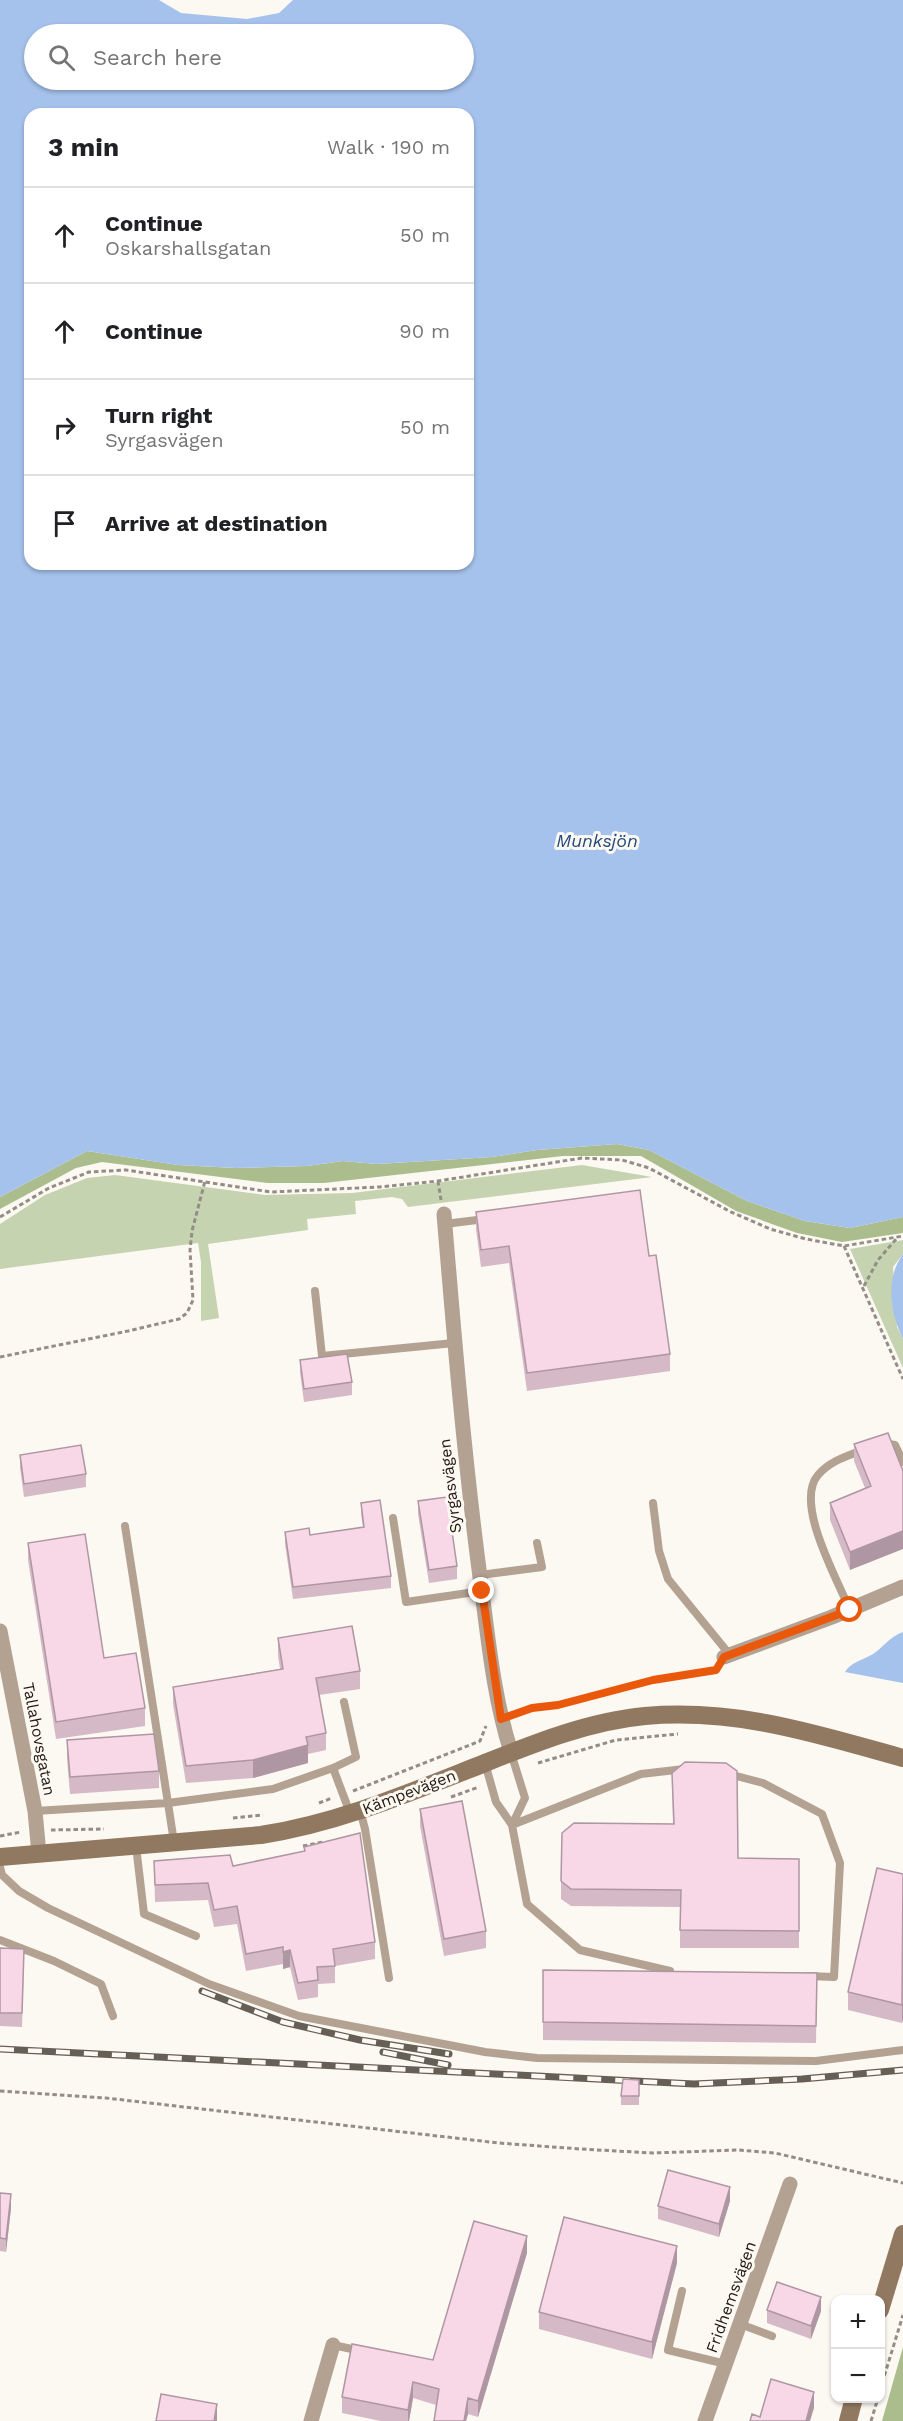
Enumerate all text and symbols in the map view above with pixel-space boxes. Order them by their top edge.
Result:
search box [24,24,474,90]
icon: search [45,41,78,74]
text: Search here [93,45,222,70]
text: 3 min [48,132,119,162]
text: Walk · 190 m [327,135,450,159]
text: Continue [105,211,203,236]
icon: ahead [48,219,81,252]
text: 50 m [400,223,450,247]
text: Oskarshallsgatan [105,236,271,260]
icon: ahead [48,315,81,348]
text: Continue [105,319,203,344]
text: 90 m [399,319,450,343]
text: Turn right [105,403,212,428]
icon: right [48,411,81,444]
text: 50 m [400,415,450,439]
text: Syrgasvägen [105,428,224,452]
icon: arrive [48,507,81,540]
text: Arrive at destination [105,511,328,536]
water label: Munksjön [556,830,638,851]
street label: Syrgasvägen [435,1438,465,1534]
route end [468,1577,494,1603]
route start [836,1596,862,1622]
street label: Tallahovsgatan [19,1681,59,1797]
street label: Kämpevägen [360,1765,458,1819]
street label: Fridhemsvägen [702,2239,760,2355]
map controls [831,2295,885,2403]
button: + [831,2295,885,2349]
button: − [831,2349,885,2403]

